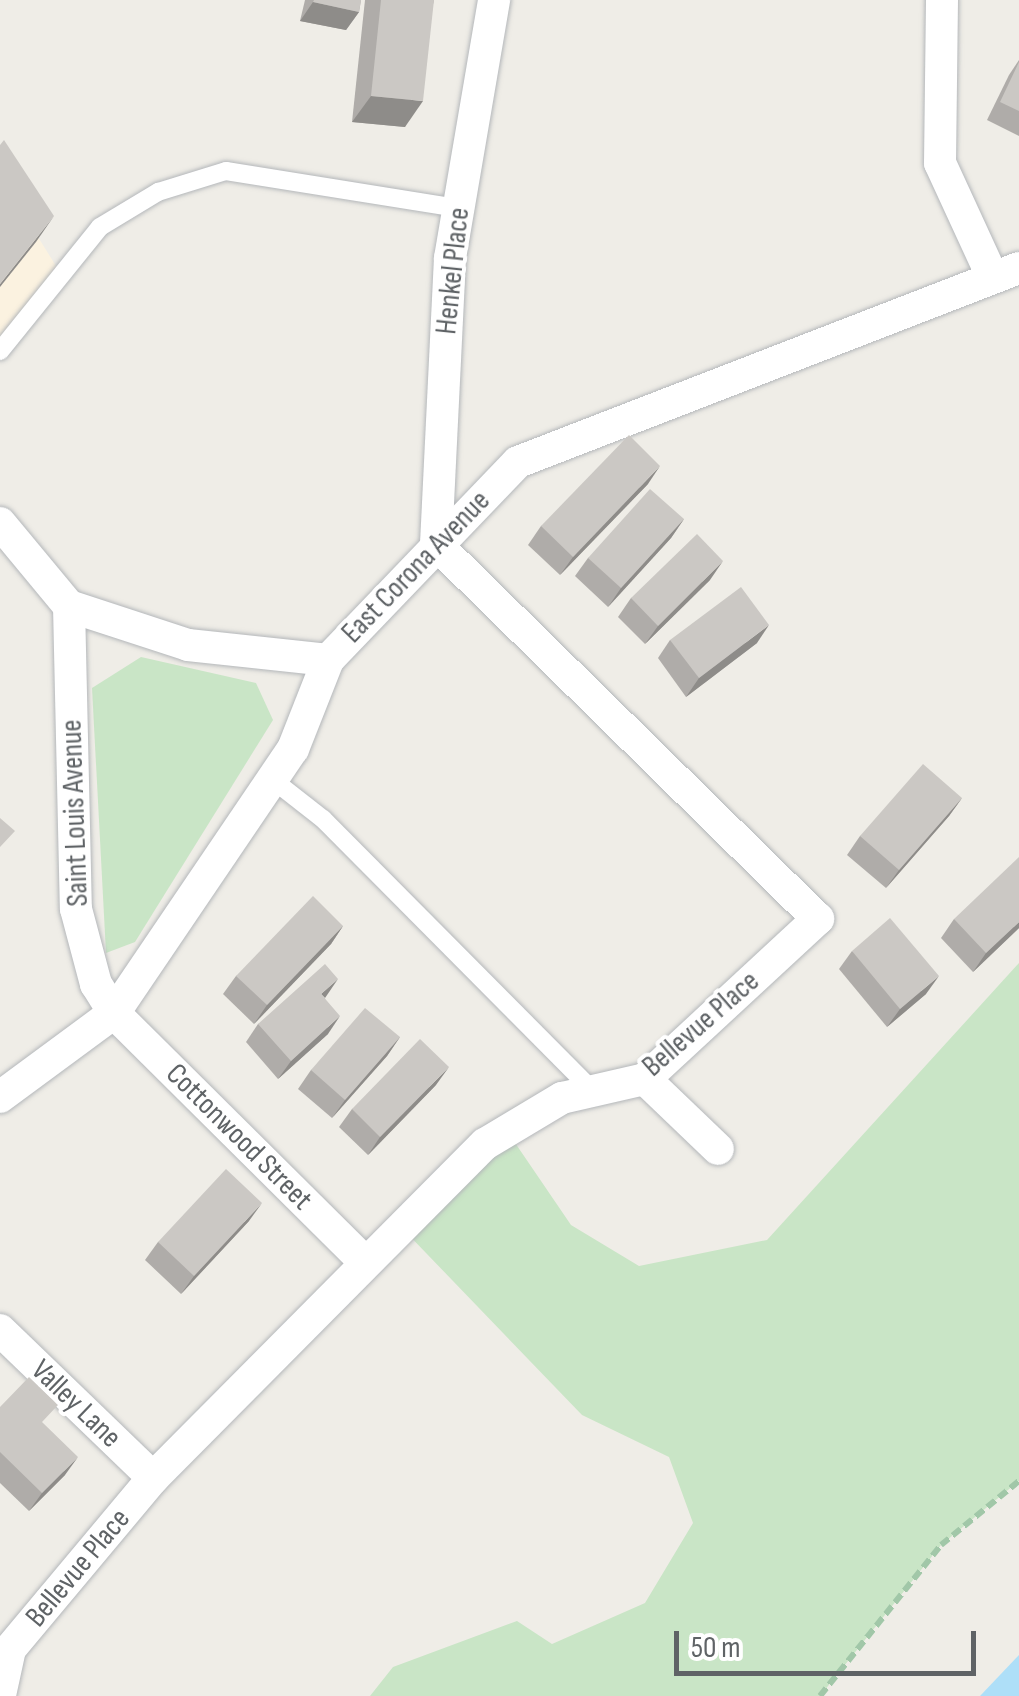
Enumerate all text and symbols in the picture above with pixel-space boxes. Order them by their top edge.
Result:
street label: Henkel Place [428,206,478,336]
street label: East Corona Avenue [334,483,498,651]
street label: Saint Louis Avenue [54,719,96,907]
street label: Bellevue Place [635,963,767,1085]
street label: Cottonwood Street [158,1056,320,1218]
street label: Valley Lane [24,1352,128,1456]
street label: Bellevue Place [18,1502,138,1634]
scale bar [679,1611,982,1673]
text: 50 m [691,1630,740,1666]

